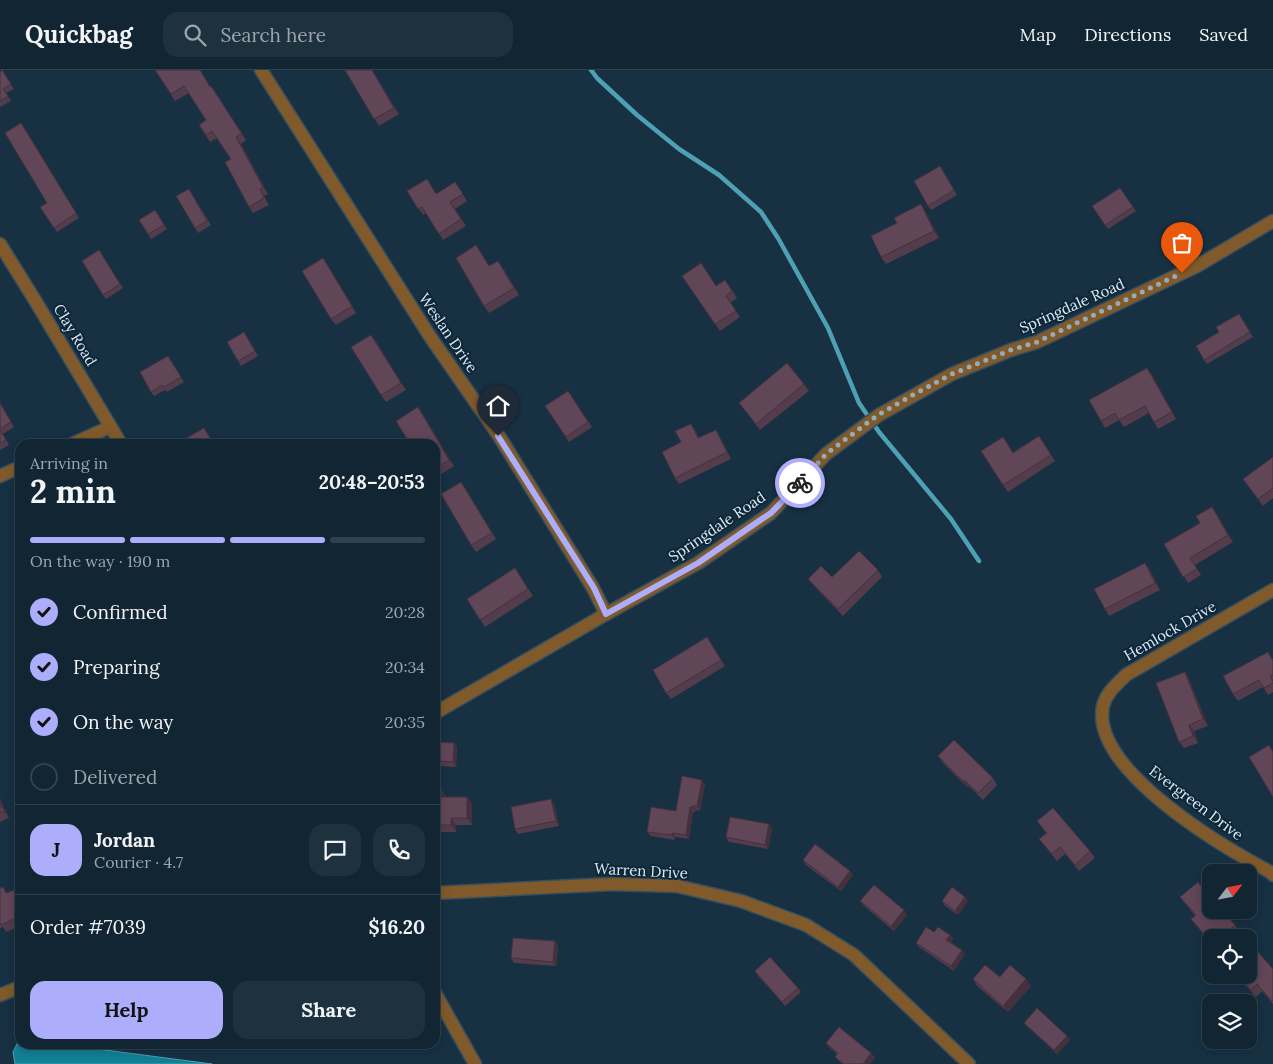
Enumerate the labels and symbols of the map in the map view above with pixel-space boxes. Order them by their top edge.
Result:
pin [1161,222,1203,273]
street label: Springdale Road [1016,274,1127,337]
street label: Weslan Drive [415,289,482,376]
street label: Clay Road [50,300,101,369]
pin [477,385,519,436]
courier [775,458,825,508]
street label: Springdale Road [665,487,769,566]
street label: Hemlock Drive [1120,597,1219,665]
street label: Evergreen Drive [1146,761,1247,844]
street label: Warren Drive [594,859,688,882]
north arrow [1202,864,1258,919]

